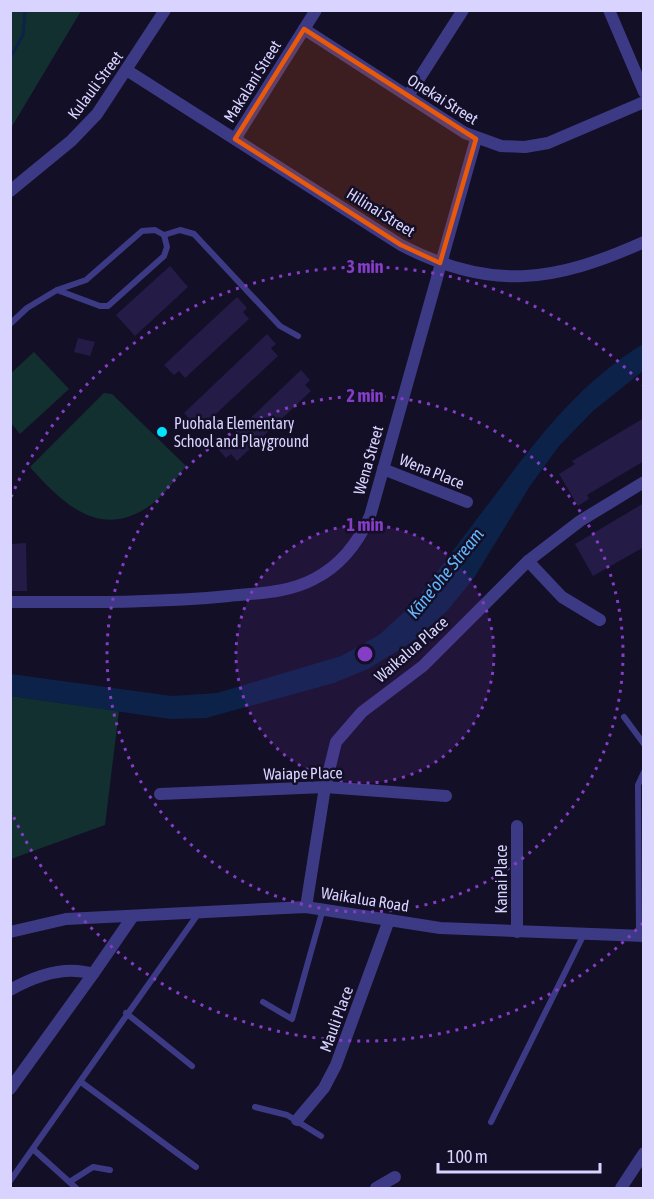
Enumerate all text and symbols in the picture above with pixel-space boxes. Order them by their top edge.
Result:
street label: Makalani Street [220,36,284,125]
street label: Kulauli Street [64,47,127,122]
street label: Onekai Street [404,70,482,128]
street label: Hilinai Street [344,184,419,240]
text: 3 min [347,256,384,277]
text: 2 min [347,385,384,406]
place label: Puohala Elementary School and Playground [174,414,309,451]
street label: Wena Street [350,423,387,497]
marker: Puohala Elementary School and Playground [155,425,169,439]
street label: Wena Place [397,450,467,492]
text: 1 min [347,514,384,535]
water label: Kāne'ohe Stream [402,524,488,622]
street label: Waikalua Place [371,612,451,686]
centre of rings [355,644,375,664]
street label: Waiape Place [263,763,343,784]
street label: Kanai Place [492,845,510,913]
street label: Waikalua Road [320,883,410,915]
street label: Mauli Place [316,984,356,1054]
scale bar [438,1136,600,1174]
text: 100 m [447,1146,488,1167]

